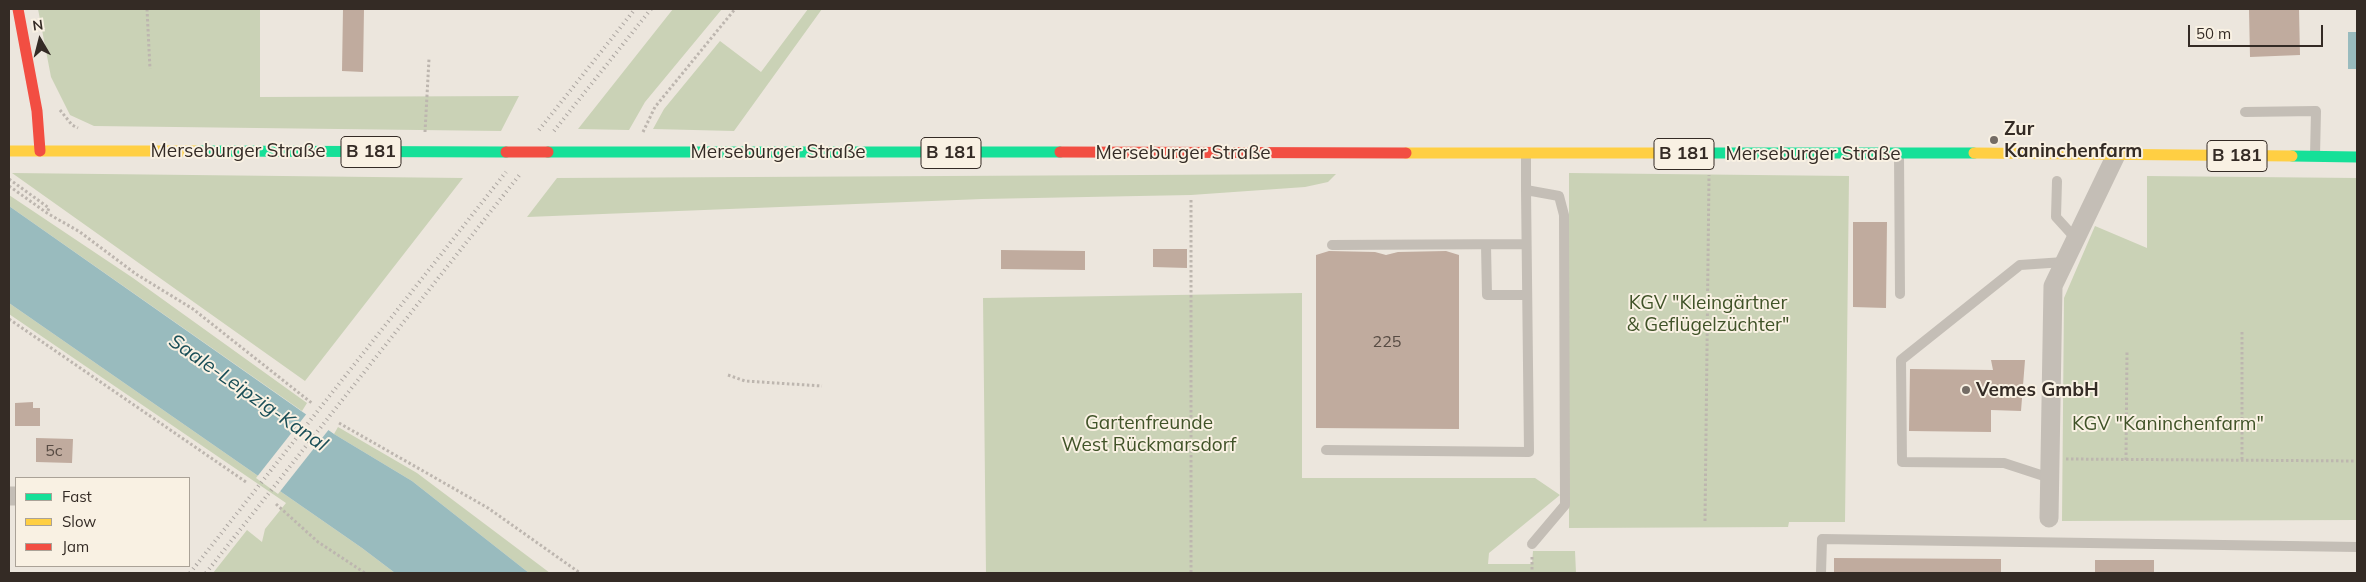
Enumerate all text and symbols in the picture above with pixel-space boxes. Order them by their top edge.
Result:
north arrow [15,15,65,65]
text: N [31,15,44,35]
scale bar [2191,15,2326,47]
text: 50 m [2196,24,2231,43]
place label: Zur Kaninchenfarm [2004,118,2142,162]
marker: Zur Kaninchenfarm [1988,134,2000,146]
road number: B 181 [341,136,401,168]
road number: B 181 [921,138,981,168]
road number: B 181 [1654,138,1714,170]
street label: Merseburger Straße [150,140,326,162]
road number: B 181 [2207,140,2267,172]
street label: Merseburger Straße [690,141,866,163]
street label: Merseburger Straße [1095,142,1271,164]
street label: Merseburger Straße [1725,143,1901,165]
park label: KGV "Kleingärtner & Geflügelzüchter" [1627,292,1789,336]
water label: Saale-Leipzig-Kanal [164,329,332,457]
house number: 225 [1373,332,1401,352]
place label: Vemes GmbH [1976,379,2099,401]
marker: Vemes GmbH [1960,384,1972,396]
park label: Gartenfreunde West Rückmarsdorf [1062,412,1236,456]
park label: KGV "Kaninchenfarm" [2072,413,2264,435]
house number: 5c [45,441,63,461]
legend [15,477,190,567]
text: Fast [62,487,92,506]
text: Slow [62,512,96,531]
text: Jam [62,537,89,556]

